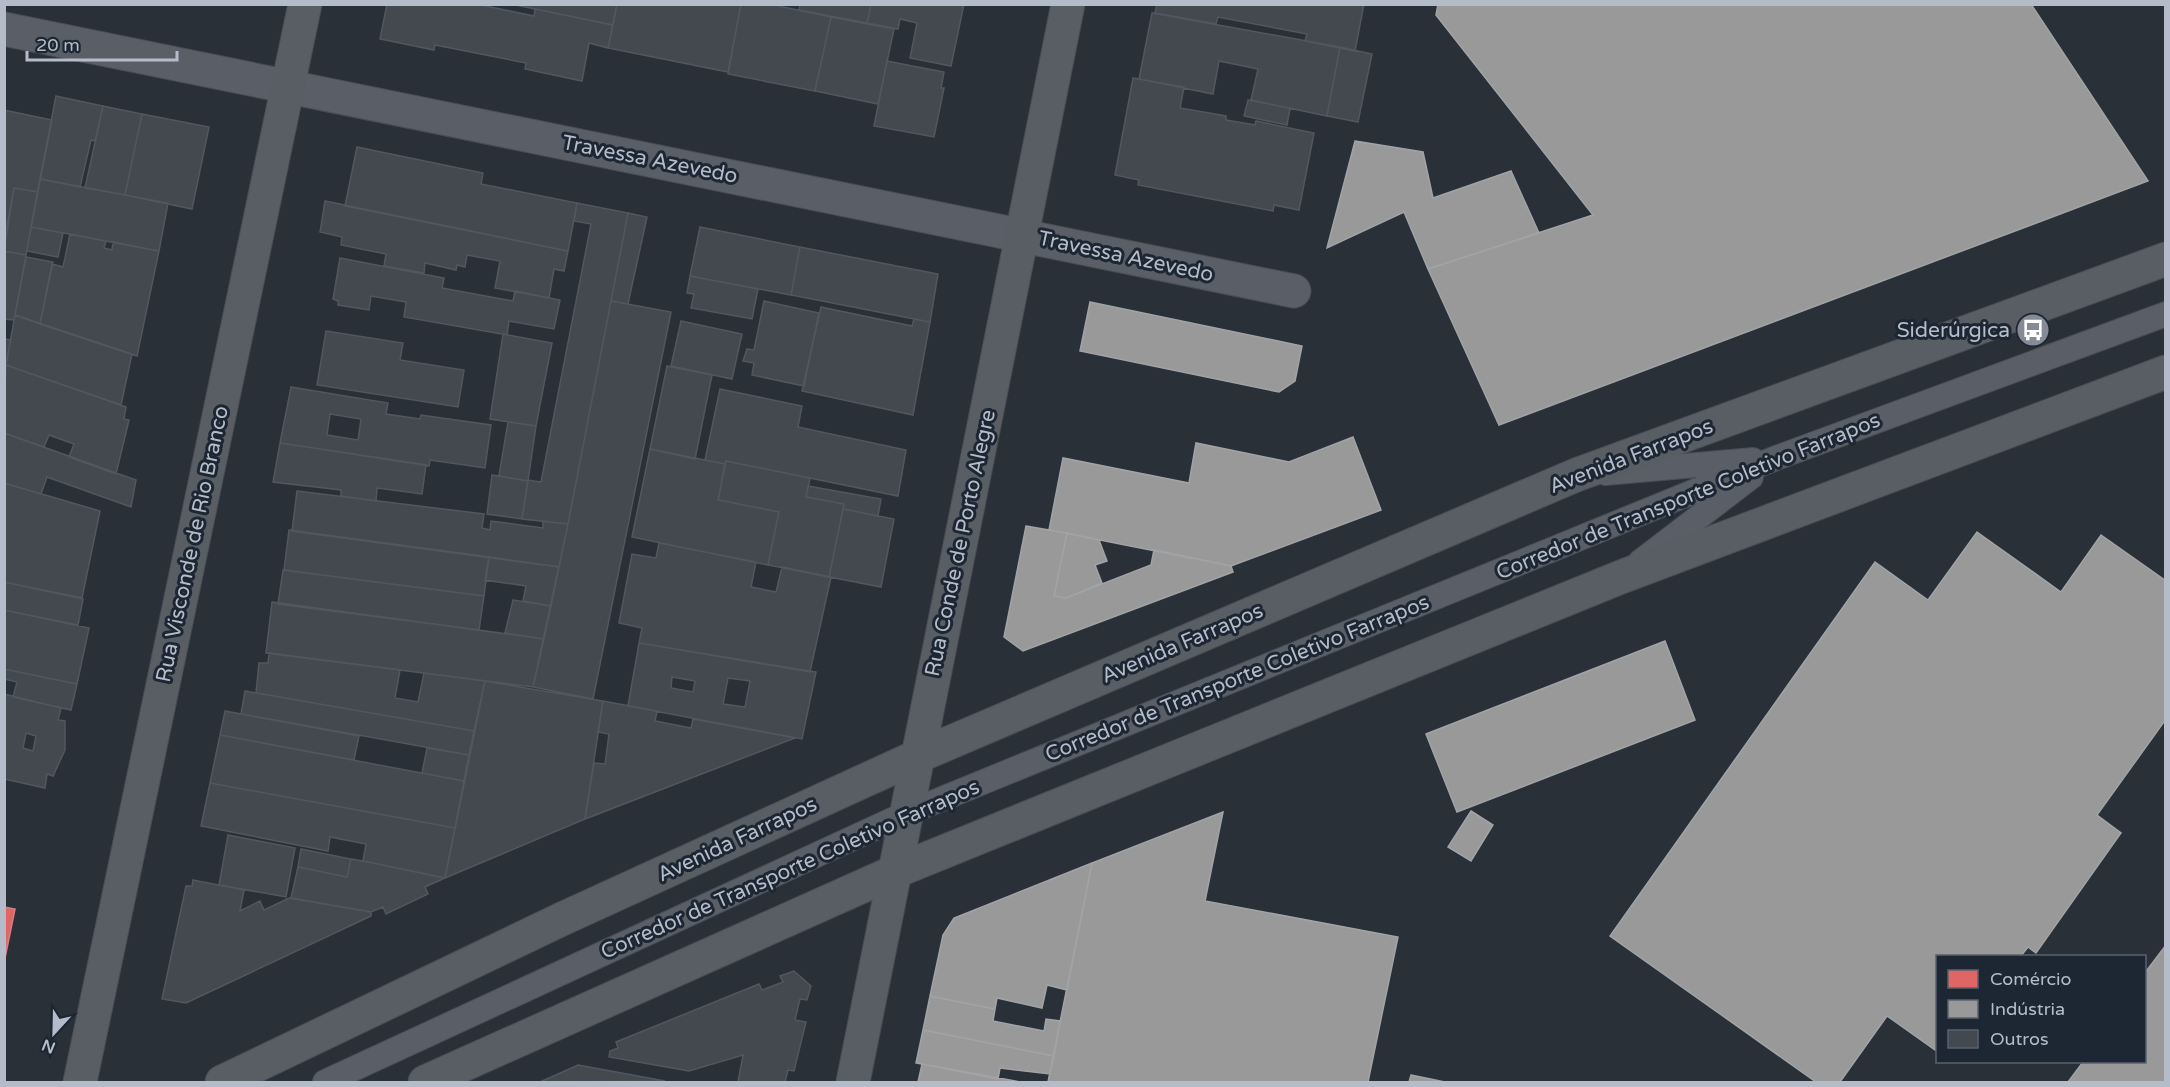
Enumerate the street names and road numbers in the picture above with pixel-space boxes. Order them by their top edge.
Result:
street label: Travessa Azevedo [560,130,740,189]
street label: Travessa Azevedo [1036,226,1216,287]
street label: Rua Visconde de Rio Branco [151,404,234,685]
street label: Rua Conde de Porto Alegre [920,407,1001,679]
street label: Corredor de Transporte Coletivo Farrapos [1493,408,1884,585]
street label: Avenida Farrapos [1546,414,1717,499]
street label: Corredor de Transporte Coletivo Farrapos [1042,590,1433,767]
street label: Avenida Farrapos [1098,598,1267,689]
street label: Corredor de Transporte Coletivo Farrapos [597,774,983,965]
street label: Avenida Farrapos [653,792,821,887]

